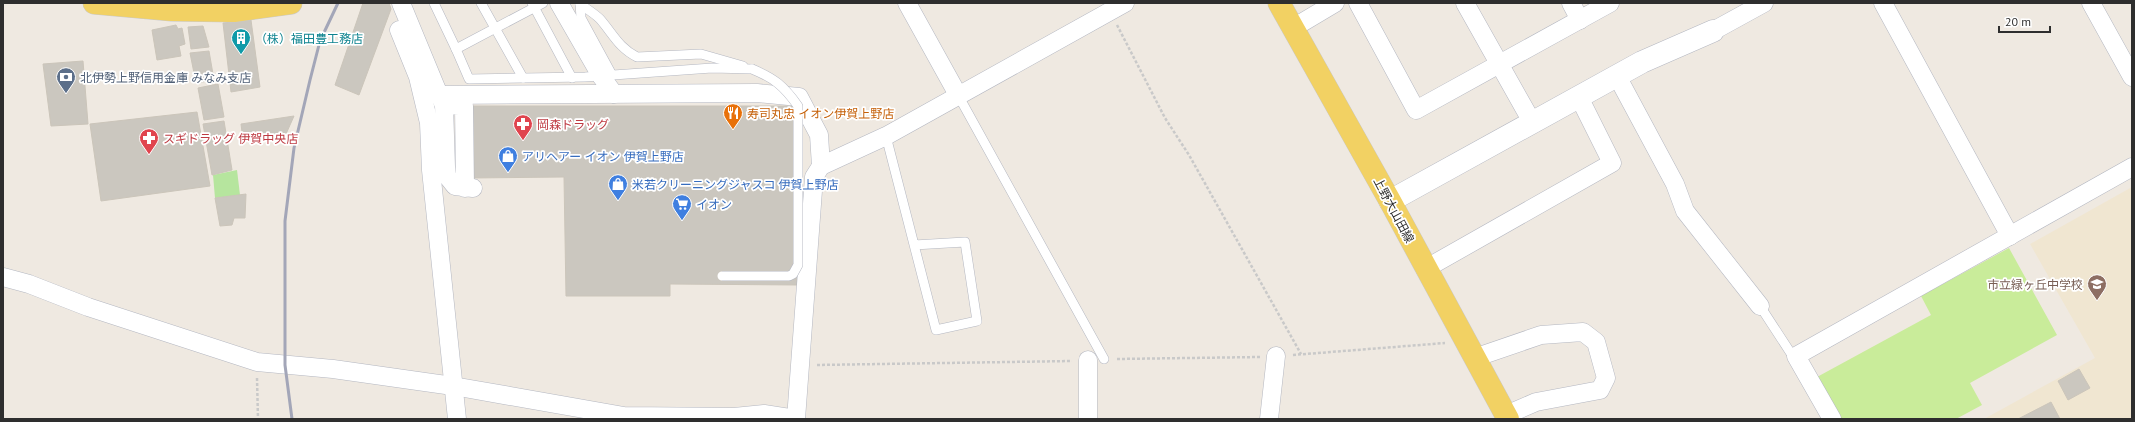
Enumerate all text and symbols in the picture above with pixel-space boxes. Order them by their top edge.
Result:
scale bar [1999,8,2050,34]
text: 20 m [2005,14,2031,29]
building icon: （株）福田豊工務店 [230,27,252,55]
place label: （株）福田豊工務店 [255,31,363,46]
bank icon: 北伊勢上野信用金庫 みなみ支店 [55,66,77,94]
place label: 北伊勢上野信用金庫 みなみ支店 [80,70,251,85]
restaurant icon: 寿司丸忠 イオン伊賀上野店 [722,102,744,130]
place label: 寿司丸忠 イオン伊賀上野店 [747,106,894,121]
pharmacy icon: 岡森ドラッグ [512,113,534,141]
place label: 岡森ドラッグ [537,117,609,132]
pharmacy icon: スギドラッグ 伊賀中央店 [138,127,160,155]
place label: スギドラッグ 伊賀中央店 [163,131,298,146]
shop icon: アリヘアー イオン 伊賀上野店 [497,145,519,173]
place label: アリヘアー イオン 伊賀上野店 [522,149,684,164]
shop icon: 米若クリーニングジャスコ 伊賀上野店 [607,173,629,201]
street label: 上野大山田線 [1370,175,1418,245]
place label: 米若クリーニングジャスコ 伊賀上野店 [632,177,839,192]
supermarket icon: イオン [671,193,693,221]
place label: イオン [696,197,732,212]
school or university icon: 市立緑ヶ丘中学校 [2086,273,2108,301]
place label: 市立緑ヶ丘中学校 [1987,277,2083,292]

